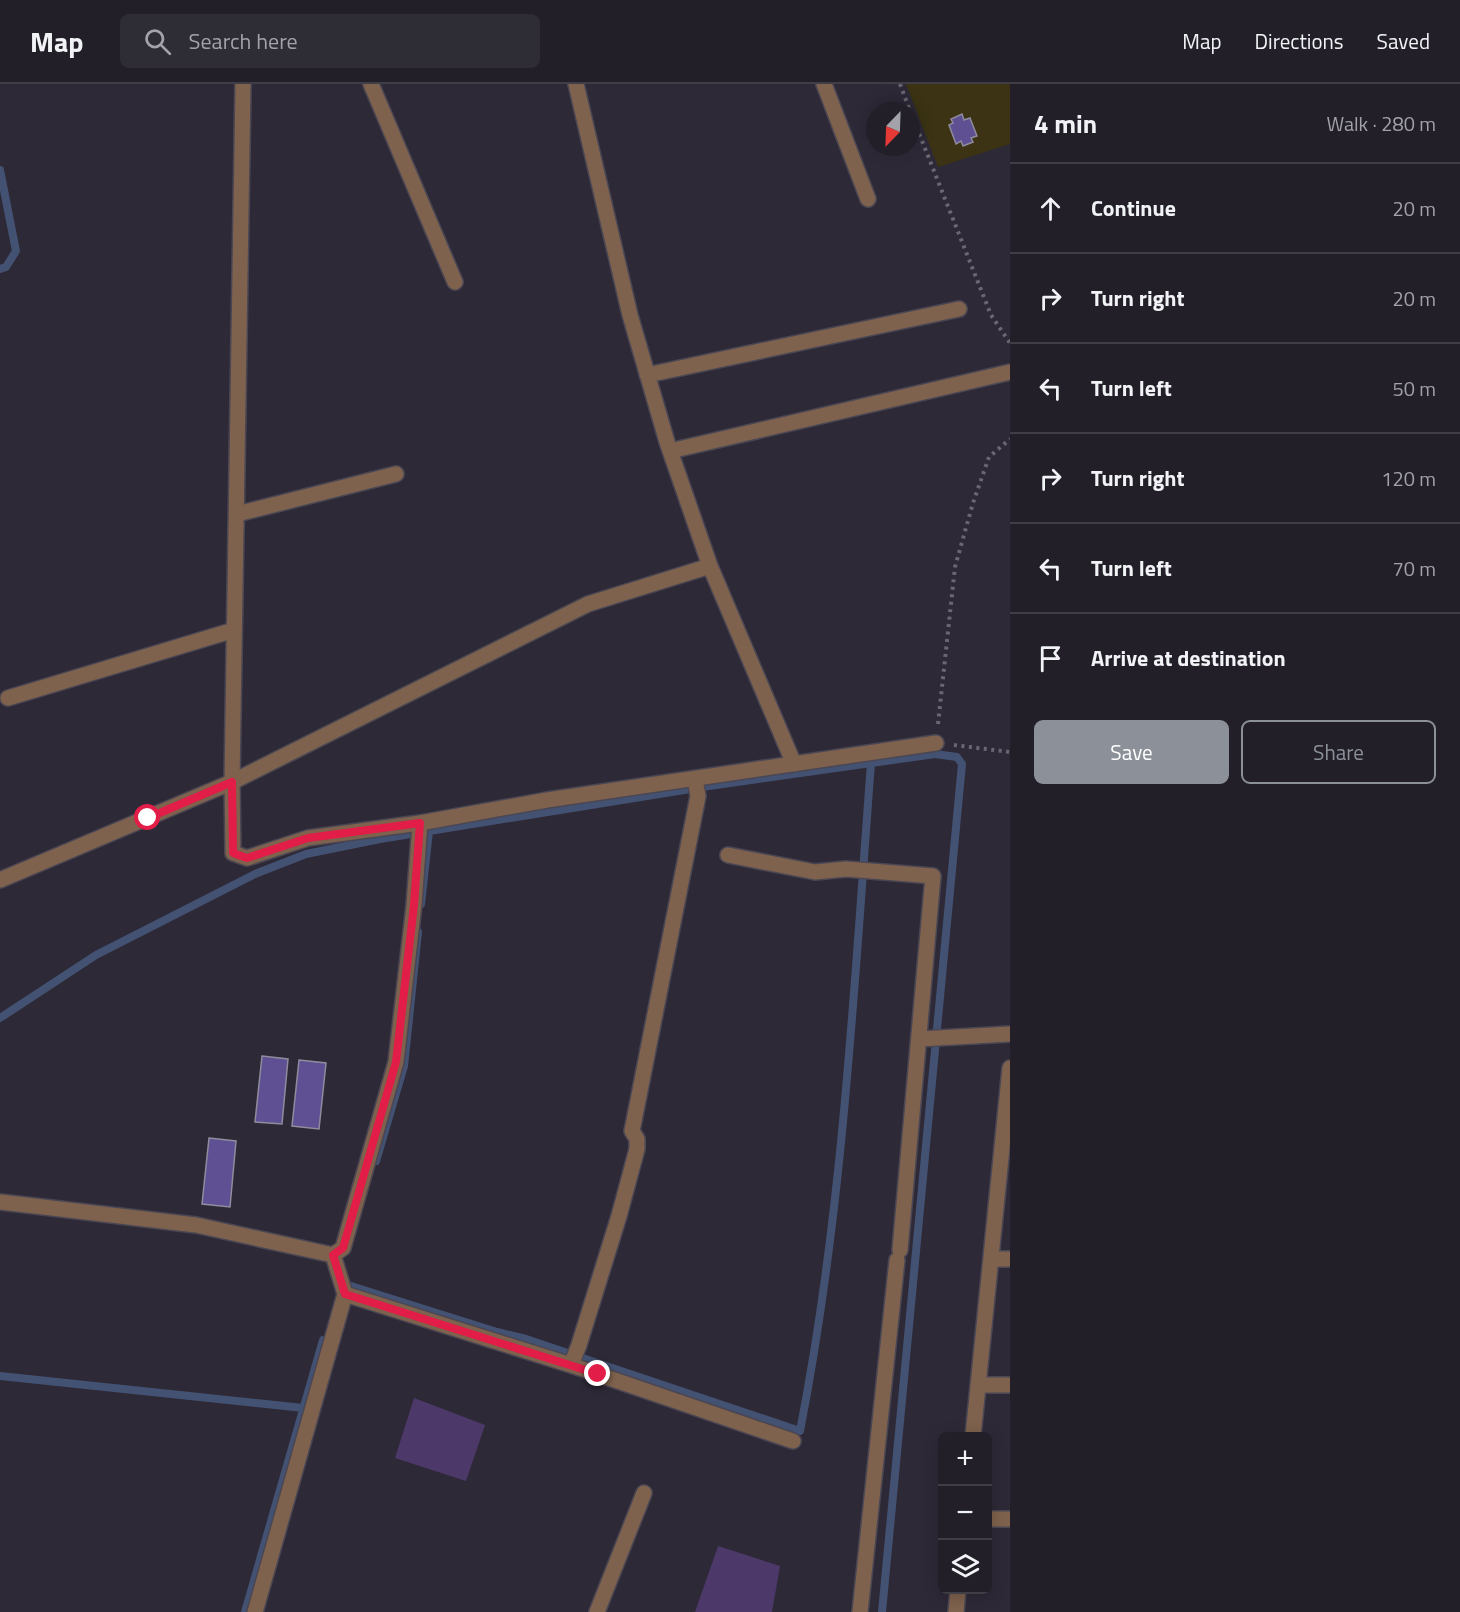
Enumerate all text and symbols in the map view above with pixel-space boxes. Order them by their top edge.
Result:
search box [120,14,540,68]
text: Map [30,20,84,63]
text: Search here [189,24,298,58]
icon: search [141,25,174,58]
text: Map [1182,25,1222,57]
text: Directions [1255,25,1344,57]
text: Saved [1377,25,1430,57]
north arrow [866,102,920,156]
text: 4 min [1034,104,1097,143]
text: Walk · 280 m [1327,108,1436,139]
text: Continue [1091,191,1176,225]
icon: ahead [1034,192,1067,225]
text: 20 m [1392,193,1436,224]
text: Turn right [1091,281,1185,315]
icon: right [1034,282,1067,315]
text: 20 m [1392,283,1436,314]
text: Turn left [1091,371,1172,405]
icon: left [1034,372,1067,405]
text: 50 m [1392,373,1436,404]
text: Turn right [1091,461,1185,495]
icon: right [1034,462,1067,495]
text: 120 m [1381,463,1436,494]
text: Turn left [1091,551,1172,585]
icon: left [1034,552,1067,585]
text: 70 m [1392,553,1436,584]
text: Arrive at destination [1091,641,1286,675]
icon: arrive [1034,642,1067,675]
button: Save [1034,720,1229,784]
button: Share [1241,720,1436,784]
route start [134,804,160,830]
route end [584,1360,610,1386]
map controls [938,1432,992,1594]
button: + [938,1432,992,1486]
button: − [938,1486,992,1540]
button: layers [938,1540,992,1594]

